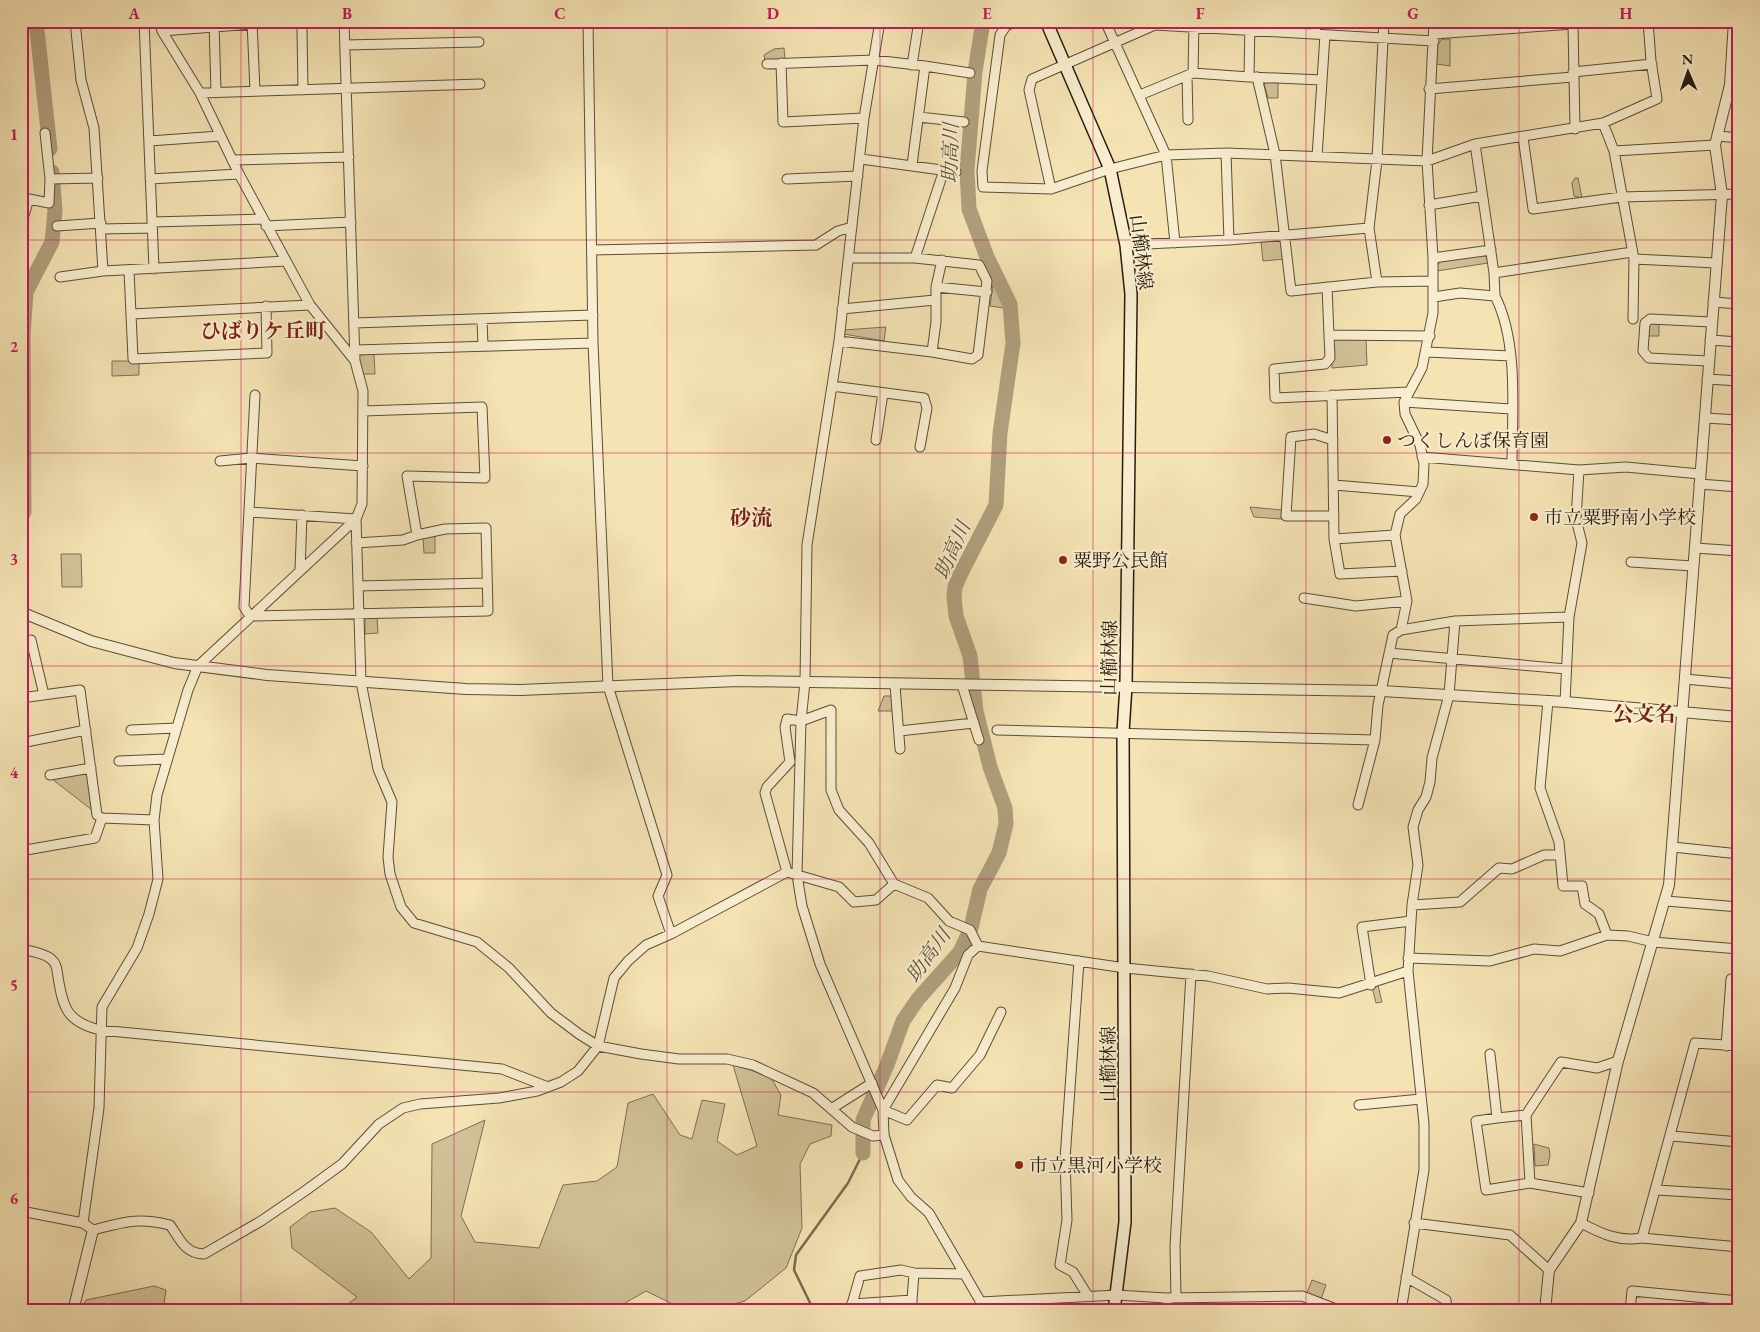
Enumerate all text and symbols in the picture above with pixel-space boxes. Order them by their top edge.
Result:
text: A [127,3,140,24]
text: B [342,3,352,24]
text: C [554,3,566,24]
text: D [767,3,779,24]
text: E [982,3,992,24]
text: F [1196,3,1205,24]
text: G [1407,3,1419,24]
text: H [1620,3,1633,24]
north arrow [1662,48,1712,98]
text: N [1682,50,1694,68]
water label: 助高川 [936,121,964,183]
text: 1 [10,124,18,145]
street label: 山櫛林線 [1124,213,1159,291]
district label: ひばりケ丘町 [200,317,326,344]
text: 2 [10,336,19,357]
place label: つくしんぼ保育園 [1397,428,1549,453]
marker: つくしんぼ保育園 [1381,434,1393,446]
district label: 砂流 [730,504,772,531]
place label: 市立粟野南小学校 [1544,505,1696,530]
marker: 市立粟野南小学校 [1528,511,1540,523]
water label: 助高川 [928,515,977,583]
place label: 粟野公民館 [1073,548,1168,573]
text: 3 [10,549,18,570]
marker: 粟野公民館 [1057,554,1069,566]
street label: 山櫛林線 [1096,620,1123,696]
district label: 公文名 [1613,700,1676,727]
text: 4 [10,762,19,783]
water label: 助高川 [900,921,957,987]
text: 5 [10,975,18,996]
street label: 山櫛林線 [1096,1026,1121,1102]
place label: 市立黒河小学校 [1029,1153,1162,1178]
marker: 市立黒河小学校 [1013,1159,1025,1171]
text: 6 [10,1188,19,1209]

